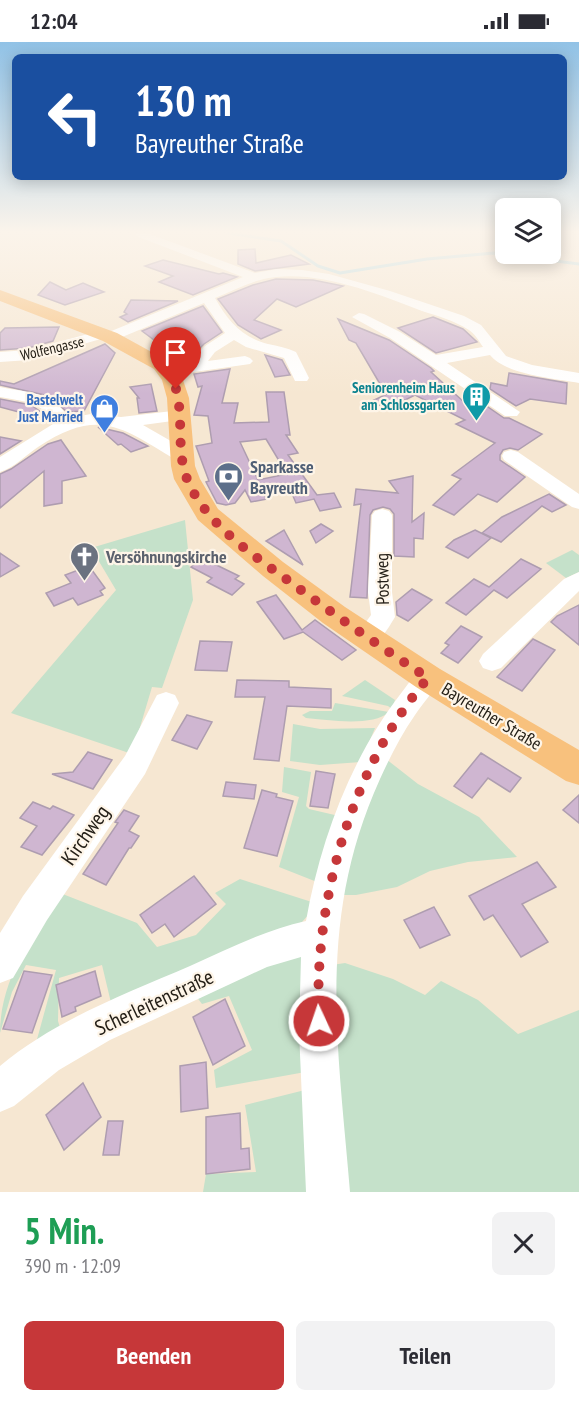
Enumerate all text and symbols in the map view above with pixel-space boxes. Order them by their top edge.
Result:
text: 12:04 [30,7,78,35]
text: 130 m [135,73,232,128]
icon: left [36,78,114,156]
text: Bayreuther Straße [135,126,304,160]
map controls [495,198,561,264]
button: layers [495,198,561,264]
pin [150,327,201,389]
street label: Wolfengasse [18,331,86,365]
icon: arrive [159,336,192,369]
place label: Seniorenheim Haus am Schlossgarten [352,378,455,414]
building icon: Seniorenheim Haus am Schlossgarten [460,380,492,422]
place label: Bastelwelt Just Married [17,390,84,426]
shop icon: Bastelwelt Just Married [88,392,120,434]
place label: Sparkasse Bayreuth [250,455,314,499]
bank icon: Sparkasse Bayreuth [213,460,245,502]
church icon: Versöhnungskirche [69,540,101,582]
place label: Versöhnungskirche [105,545,227,568]
street label: Postweg [370,553,394,605]
street label: Bayreuther Straße [438,677,546,755]
street label: Kirchweg [55,800,115,870]
street label: Scherleitenstraße [90,963,218,1041]
position arrow [287,989,351,1053]
text: 5 Min. [24,1207,104,1254]
button: close [492,1212,555,1275]
text: 390 m · 12:09 [24,1253,121,1279]
button: Beenden [24,1321,284,1390]
button: Teilen [296,1321,555,1390]

